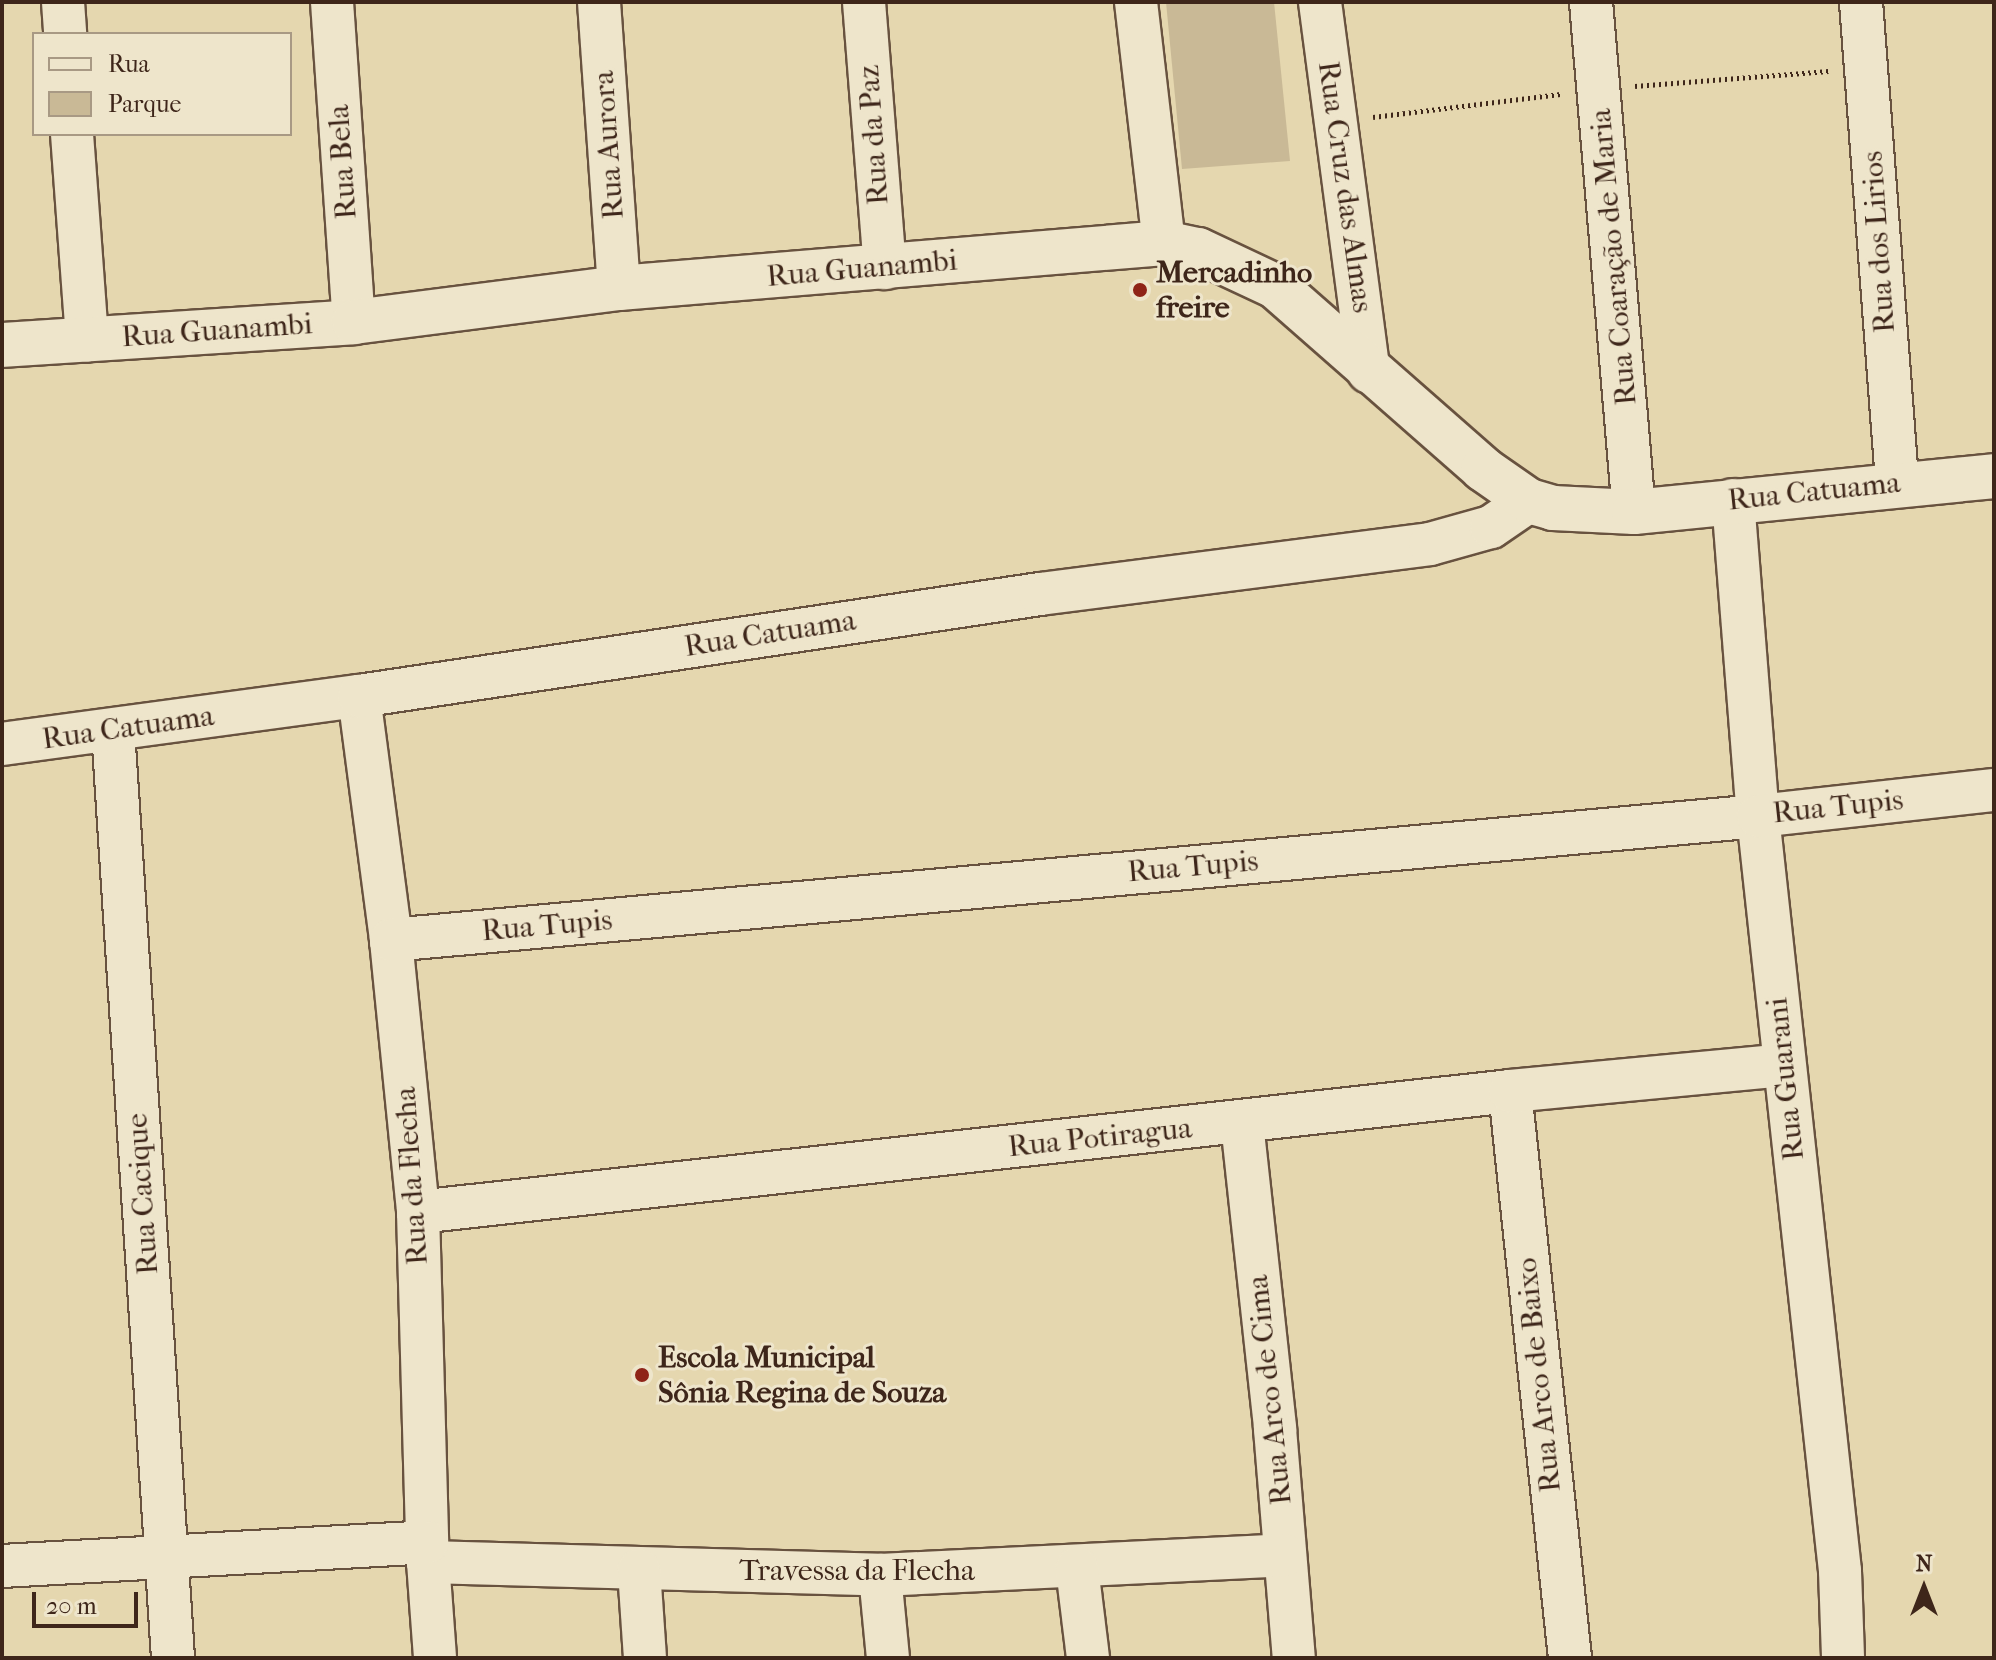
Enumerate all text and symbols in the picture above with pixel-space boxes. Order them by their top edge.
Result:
legend [32,32,292,136]
text: Rua [108,50,150,78]
street label: Rua Cruz das Almas [1310,59,1380,315]
street label: Rua da Paz [851,64,897,206]
street label: Rua Aurora [586,69,632,221]
text: Parque [108,90,181,118]
street label: Rua Bela [321,103,365,221]
street label: Rua Coaração de Maria [1583,107,1645,407]
street label: Rua dos Lirios [1855,150,1903,334]
street label: Rua Guanambi [765,243,959,295]
place label: Mercadinho freire [1156,255,1312,326]
marker: Mercadinho freire [1131,281,1149,299]
street label: Rua Guanambi [120,306,314,356]
street label: Rua Catuama [1726,465,1902,519]
street label: Rua Catuama [682,603,858,665]
street label: Rua Catuama [40,698,216,758]
street label: Rua Tupis [1771,782,1905,832]
street label: Rua Tupis [1126,843,1260,891]
street label: Rua Tupis [480,902,614,950]
street label: Rua Guarani [1760,996,1812,1162]
street label: Rua da Flecha [388,1086,436,1266]
street label: Rua Potiragua [1006,1110,1194,1166]
street label: Rua Cacique [119,1112,167,1276]
street label: Rua Arco de Baixo [1509,1256,1569,1494]
street label: Rua Arco de Cima [1240,1273,1300,1507]
place label: Escola Municipal Sônia Regina de Souza [658,1340,946,1410]
marker: Escola Municipal Sônia Regina de Souza [633,1366,651,1384]
north arrow [1884,1548,1964,1628]
text: N [1916,1551,1932,1577]
street label: Travessa da Flecha [739,1553,975,1589]
scale bar [36,1576,142,1626]
text: 20 m [46,1592,97,1620]

